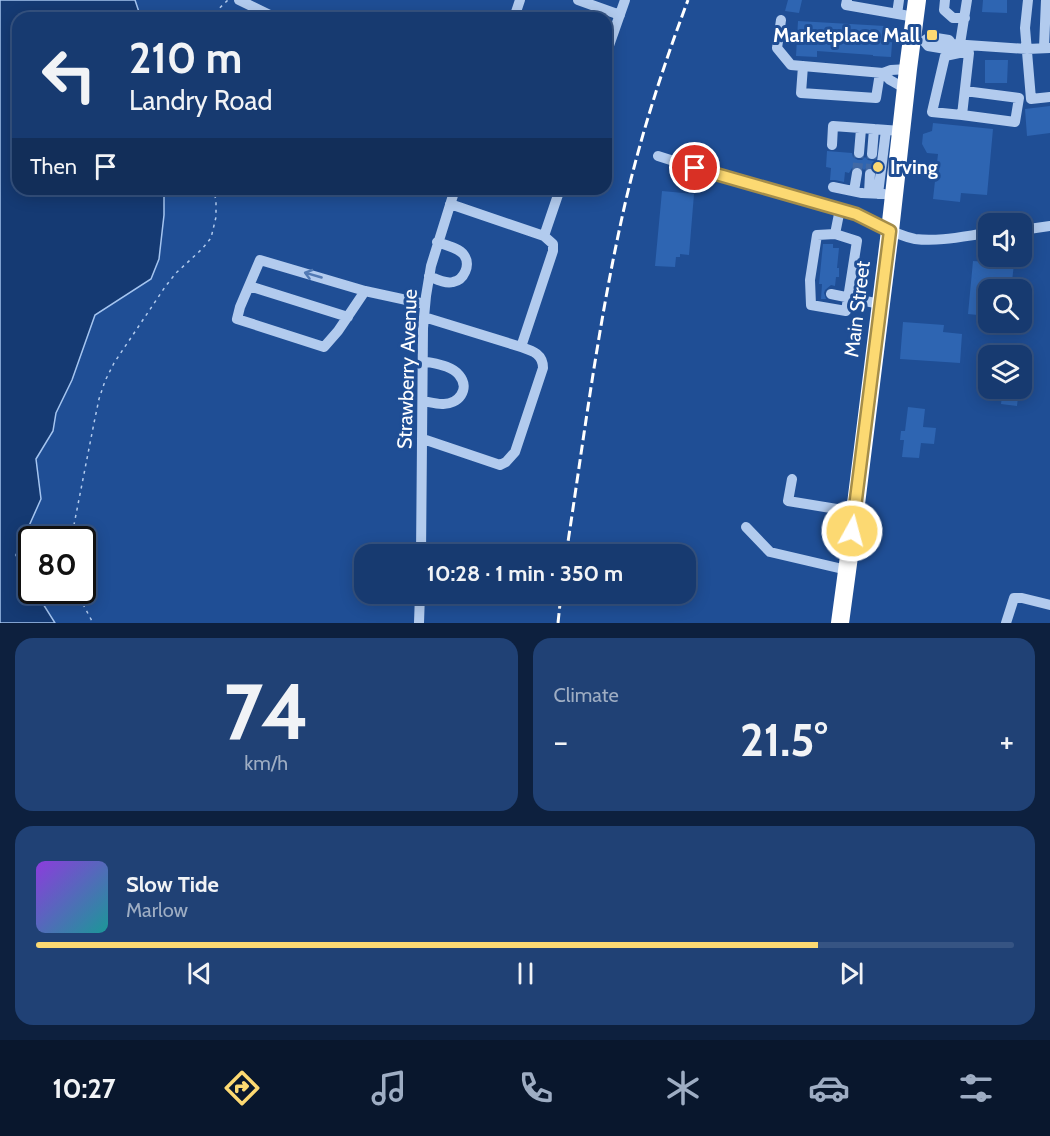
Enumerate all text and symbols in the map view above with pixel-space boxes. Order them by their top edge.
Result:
place label: Marketplace Mall [773,23,920,47]
marker: Marketplace Mall [925,28,939,42]
text: 210 m [129,32,242,84]
icon: left [30,36,108,114]
text: Landry Road [129,84,272,117]
pin [669,142,720,193]
icon: arrive [89,150,122,183]
icon: arrive [678,151,711,184]
text: Then [30,153,77,180]
place label: Irving [890,155,938,179]
marker: Irving [871,160,885,174]
map controls [978,213,1032,399]
button: sound [978,213,1032,267]
street label: Main Street [839,259,875,359]
one-way arrow [303,269,322,280]
button: search [978,279,1032,333]
street label: Strawberry Avenue [392,289,422,449]
button: layers [978,345,1032,399]
position arrow [820,499,884,563]
speed limit sign: 80 [18,526,96,604]
text: 10:28 · 1 min · 350 m [427,560,623,587]
text: 74 [223,664,309,759]
text: Climate [554,683,619,707]
text: 21.5° [740,713,828,767]
text: − [554,721,568,761]
text: + [999,721,1014,761]
text: km/h [244,751,288,775]
text: Slow Tide [126,871,219,898]
text: Marlow [126,898,188,922]
icon: previous [183,957,216,990]
icon: pause [509,957,542,990]
icon: next [835,957,868,990]
icon: directions [221,1067,263,1109]
icon: music [368,1067,410,1109]
icon: phone [515,1067,557,1109]
icon: climate [662,1067,704,1109]
icon: car [808,1067,850,1109]
icon: filters [955,1067,997,1109]
text: 10:27 [52,1072,116,1105]

